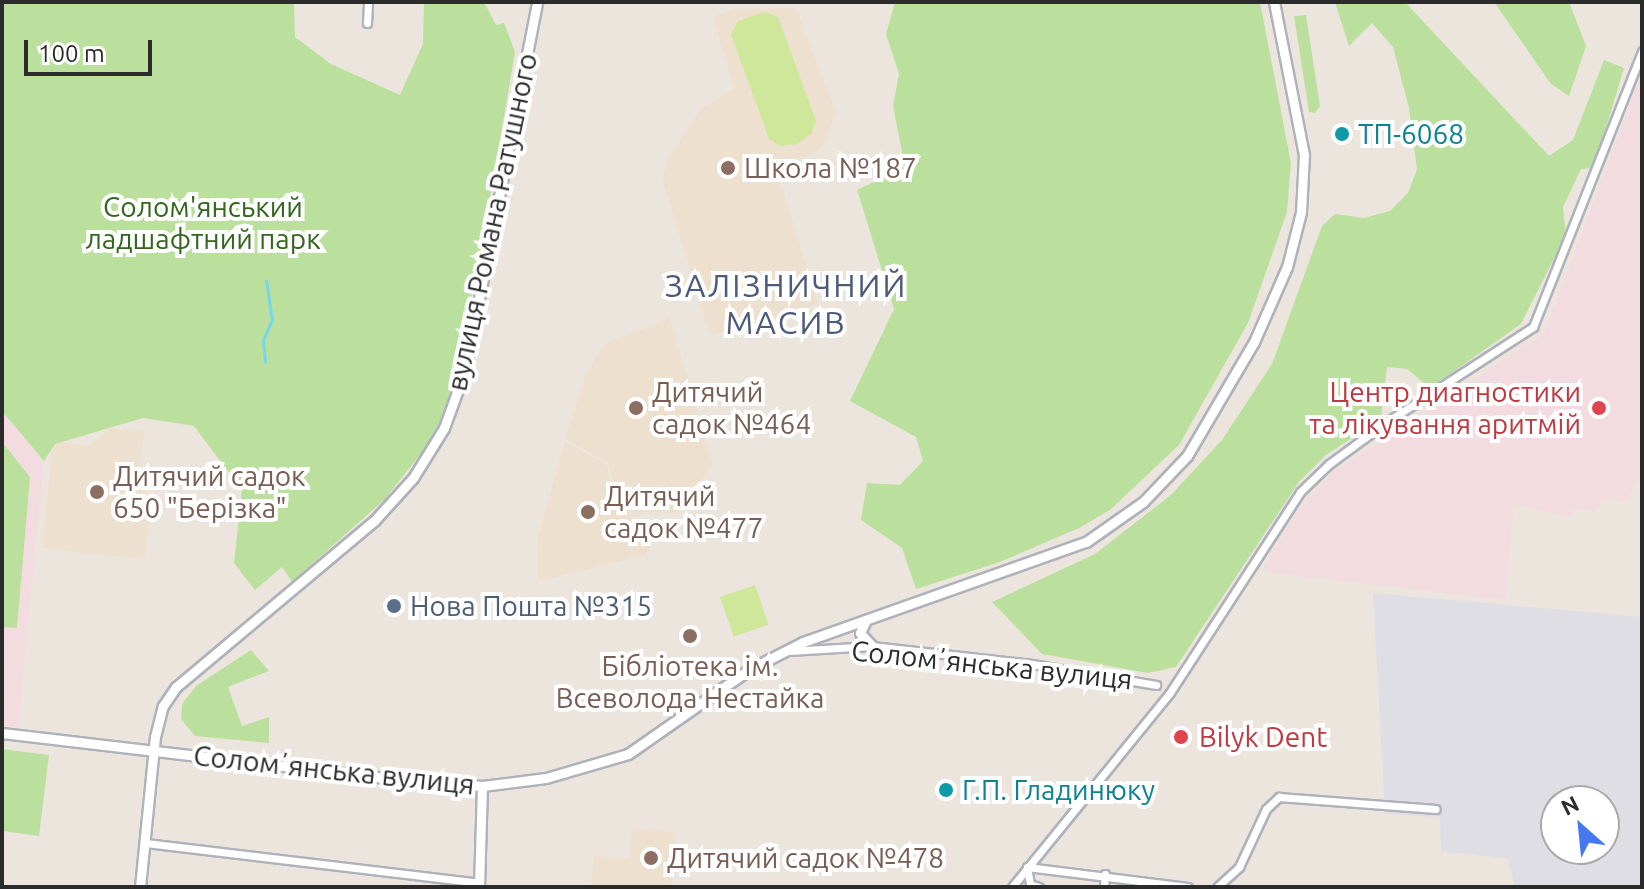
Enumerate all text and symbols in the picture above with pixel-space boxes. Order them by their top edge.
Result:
scale bar [28,24,156,74]
text: 100 m [38,40,105,67]
street label: вулиця Романа Ратушного [440,50,544,394]
place label: ТП-6068 [1358,117,1464,151]
marker: ТП-6068 [1333,125,1351,143]
place label: Школа №187 [744,151,917,185]
marker: Школа №187 [719,159,737,177]
park label: Солом'янський ладшафтний парк [85,190,321,256]
district label: ЗАЛІЗНИЧНИЙ МАСИВ [665,267,907,342]
place label: Дитячий садок №464 [652,375,811,441]
place label: Центр диагностики та лікування аритмій [1309,375,1581,441]
marker: Центр диагностики та лікування аритмій [1588,397,1610,419]
marker: Дитячий садок №464 [627,399,645,417]
place label: Дитячий садок 650 "Берізка" [113,459,305,525]
place label: Дитячий садок №477 [604,479,763,545]
marker: Дитячий садок 650 "Берізка" [88,483,106,501]
marker: Дитячий садок №477 [579,503,597,521]
place label: Нова Пошта №315 [410,589,652,623]
marker: Нова Пошта №315 [385,597,403,615]
marker: Бібліотека ім. Всеволода Нестайка [681,627,699,645]
street label: Соломʼянська вулиця [850,634,1134,696]
place label: Бібліотека ім. Всеволода Нестайка [556,649,824,715]
place label: Bilyk Dent [1199,720,1327,754]
marker: Bilyk Dent [1170,726,1192,748]
street label: Соломʼянська вулиця [192,739,476,801]
place label: Г.П. Гладинюку [962,773,1155,807]
marker: Г.П. Гладинюку [937,781,955,799]
north arrow [1540,785,1620,865]
text: N [1557,790,1583,820]
place label: Дитячий садок №478 [667,841,944,875]
marker: Дитячий садок №478 [642,849,660,867]

